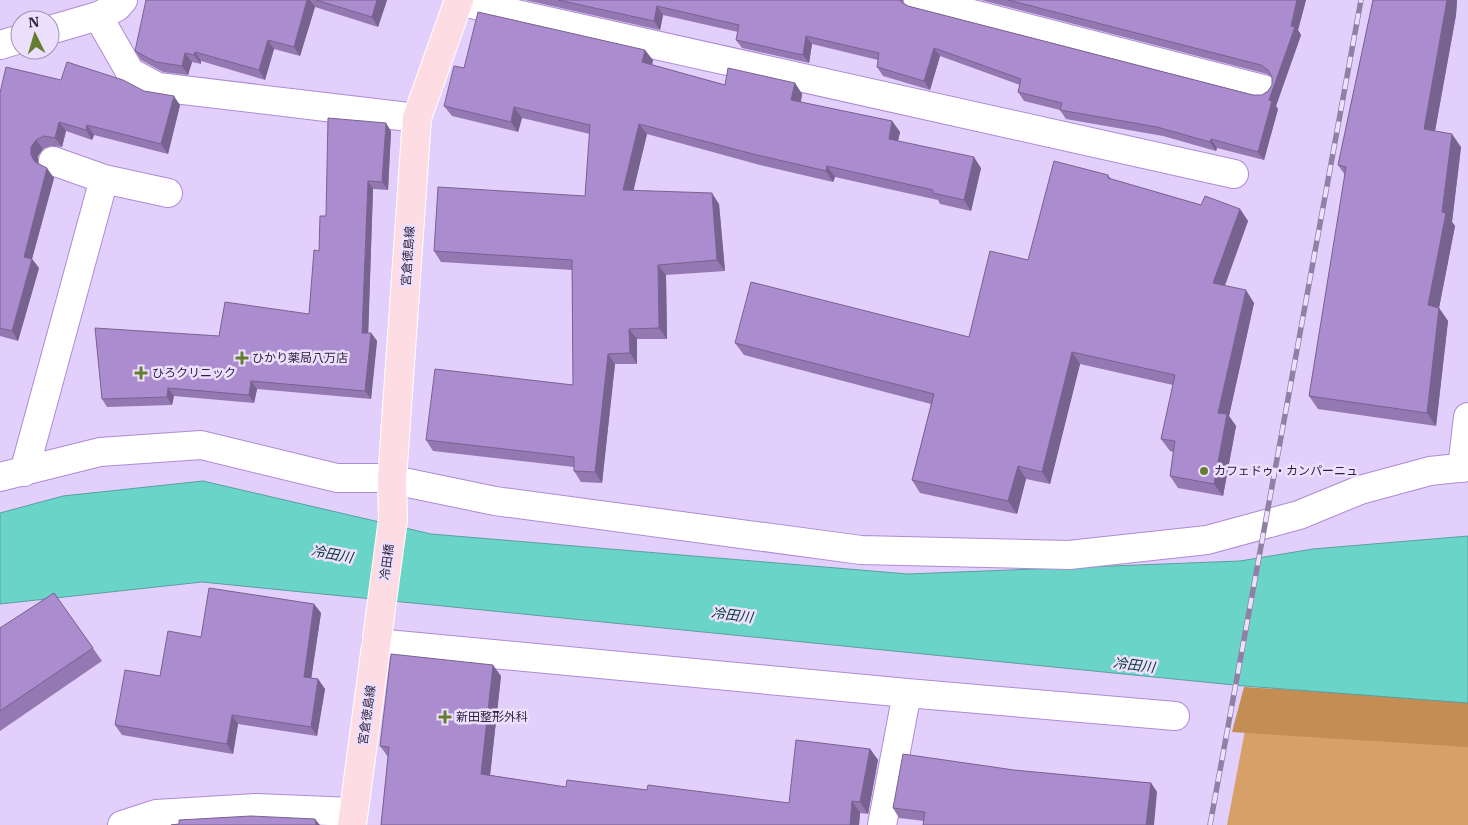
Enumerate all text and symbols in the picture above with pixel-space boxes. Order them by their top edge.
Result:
north arrow [10,10,60,60]
text: N [28,13,40,31]
street label: 宮倉徳島線 [398,226,417,286]
place label: ひかり薬局八万店 [252,350,348,365]
marker: ひかり薬局八万店 [236,352,248,364]
place label: ひろクリニック [152,365,236,380]
marker: ひろクリニック [134,366,148,380]
place label: カフェドゥ・カンパーニュ [1214,463,1358,478]
marker: カフェドゥ・カンパーニュ [1198,465,1210,477]
water label: 冷田川 [310,541,356,567]
street label: 冷田橋 [377,543,396,581]
water label: 冷田川 [710,604,756,627]
water label: 冷田川 [1112,654,1158,677]
street label: 宮倉徳島線 [355,684,378,746]
place label: 新田整形外科 [456,709,528,724]
marker: 新田整形外科 [438,710,452,724]

